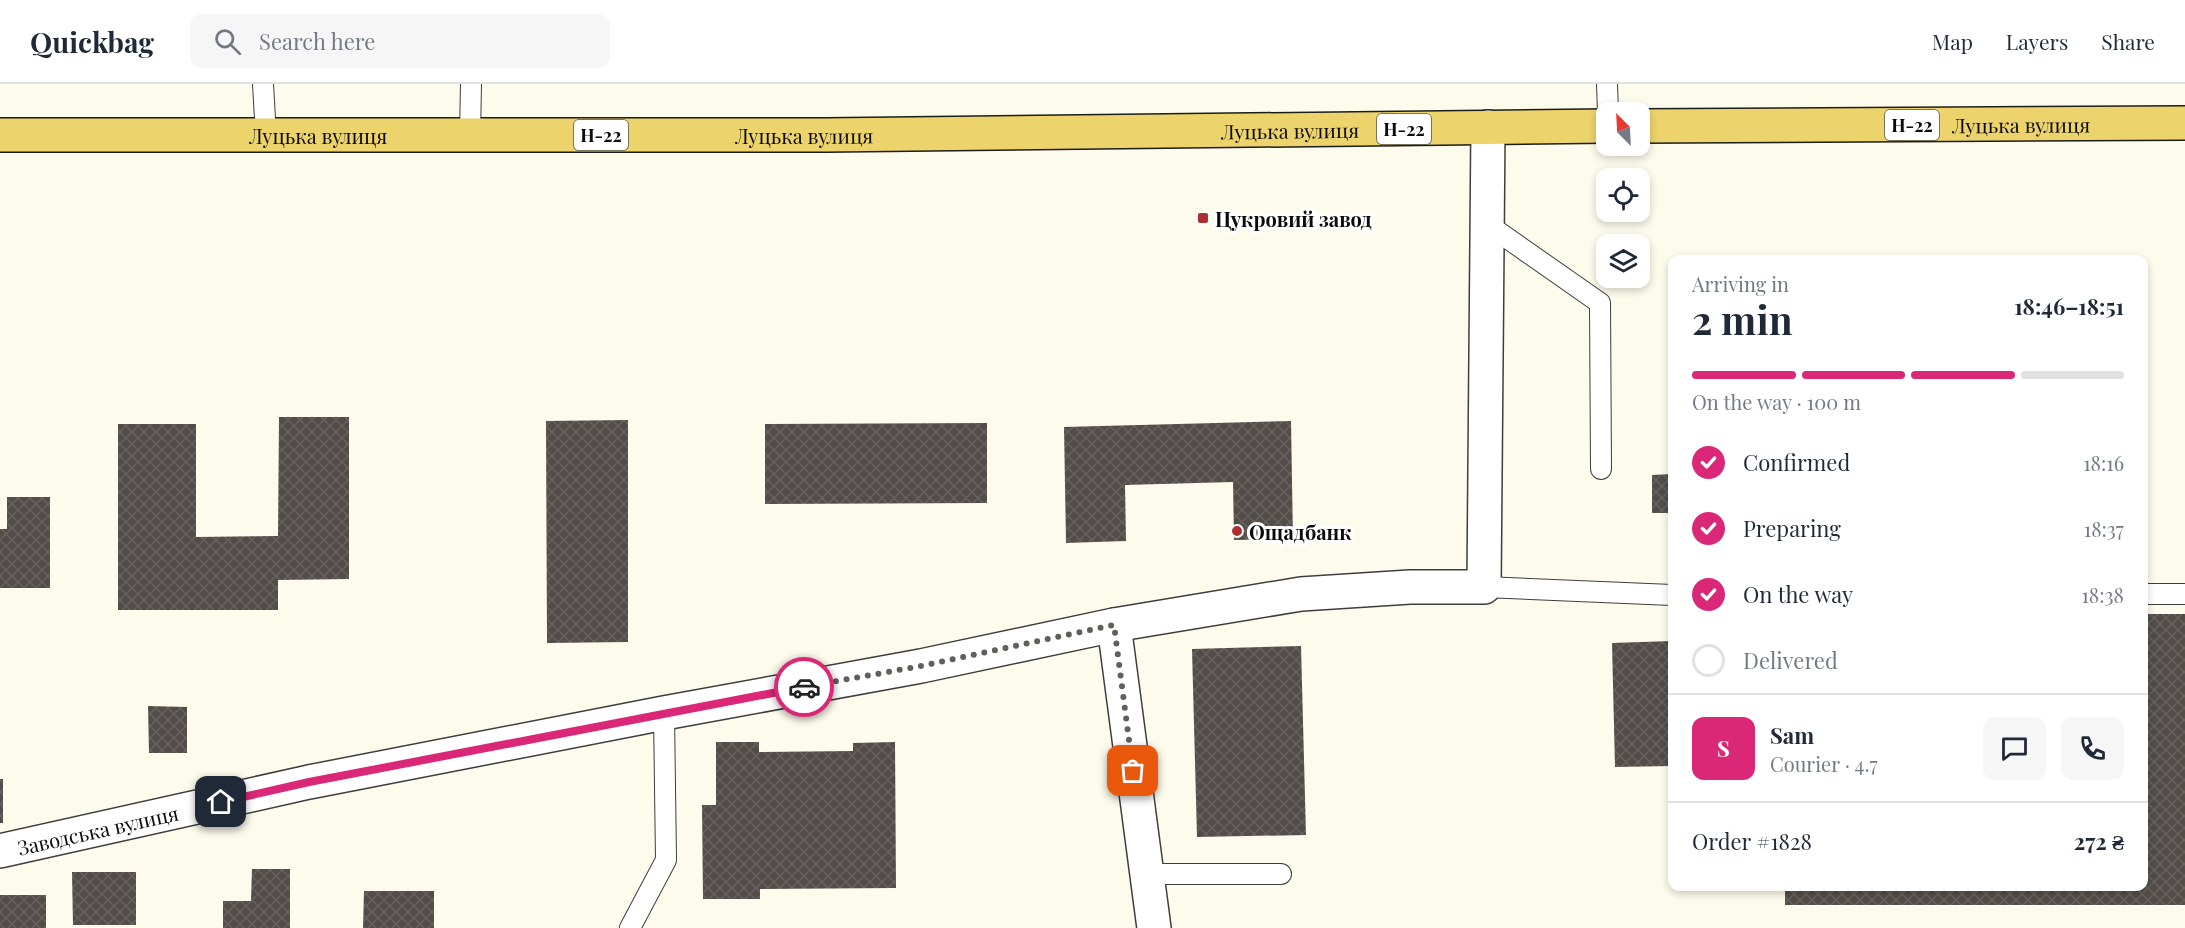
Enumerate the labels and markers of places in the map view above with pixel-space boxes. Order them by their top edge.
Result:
place label: Цукровий завод [1215,205,1372,232]
marker: Цукровий завод [1196,211,1210,225]
place label: Ощадбанк [1249,518,1352,545]
marker: Ощадбанк [1230,524,1244,538]
pin [1107,745,1158,796]
pin [195,776,246,827]

